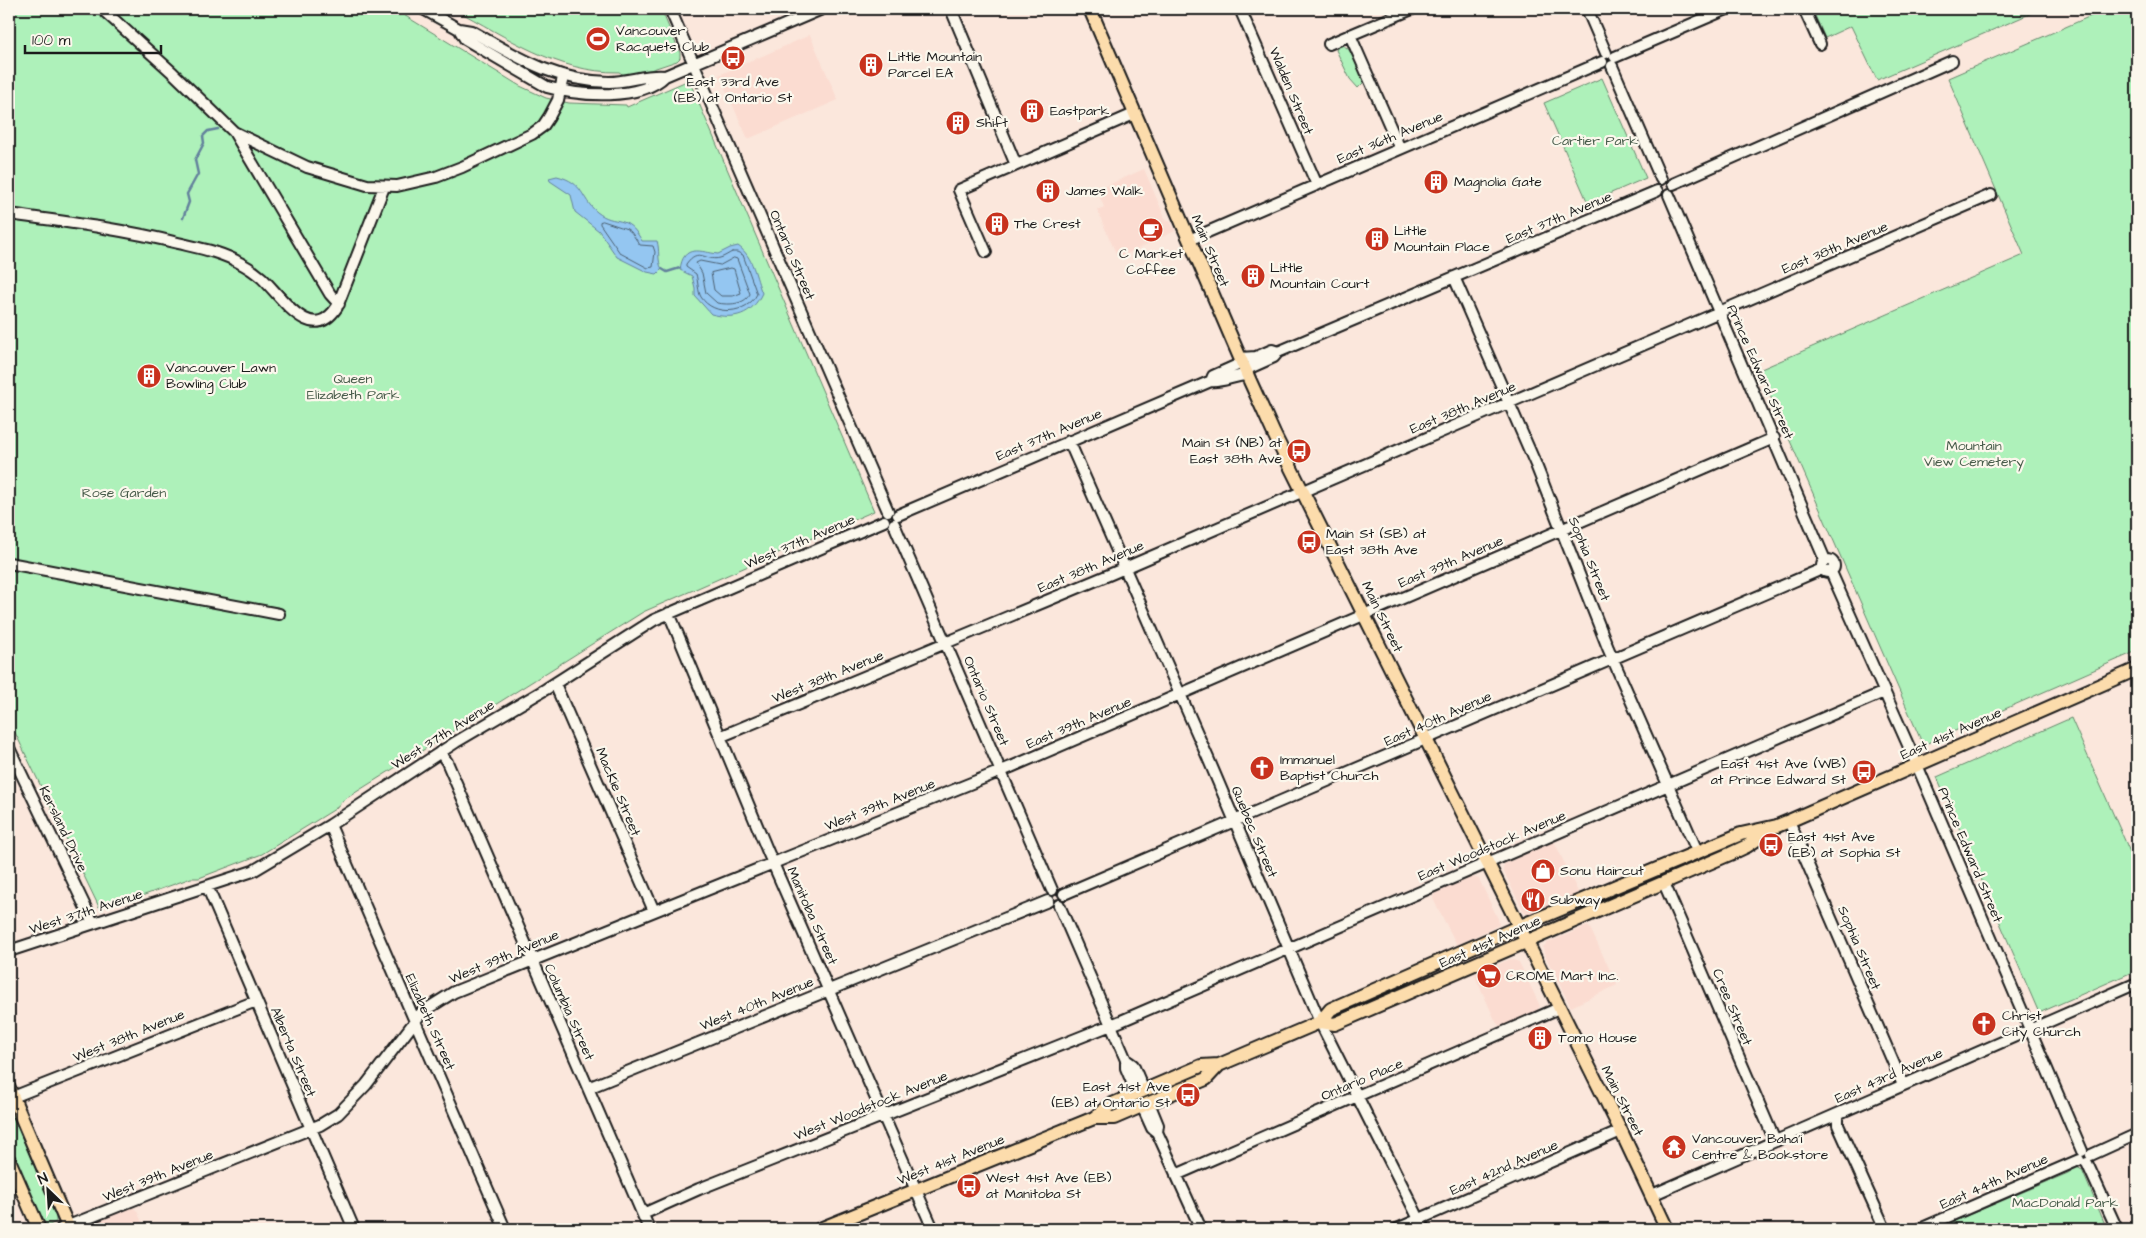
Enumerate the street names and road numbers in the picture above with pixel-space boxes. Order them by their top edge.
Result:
street label: Walden Street [1264,44,1319,138]
street label: East 36th Avenue [1334,106,1446,169]
street label: East 37th Avenue [1503,187,1615,249]
street label: Ontario Street [764,207,820,303]
street label: Main Street [1186,212,1234,290]
street label: East 38th Avenue [1779,216,1892,279]
street label: Prince Edward Street [1721,302,1799,443]
street label: East 38th Avenue [1407,376,1520,439]
street label: East 37th Avenue [993,404,1105,466]
street label: West 37th Avenue [742,509,859,574]
street label: Sophia Street [1563,514,1615,605]
street label: East 39th Avenue [1395,531,1507,593]
street label: East 38th Avenue [1035,535,1148,598]
street label: Main Street [1356,578,1408,656]
street label: West 38th Avenue [769,645,887,709]
street label: Ontario Street [958,653,1014,749]
street label: East 40th Avenue [1381,686,1495,752]
street label: East 39th Avenue [1023,692,1135,754]
street label: West 37th Avenue [387,695,499,775]
street label: East 41st Avenue [1897,703,2005,765]
street label: MacKie Street [590,745,646,840]
street label: West 39th Avenue [822,774,939,836]
street label: Kersland Drive [33,783,93,876]
street label: Quebec Street [1226,783,1282,881]
street label: Prince Edward Street [1932,784,2008,926]
street label: East Woodstock Avenue [1415,806,1569,886]
street label: Manitoba Street [781,864,843,968]
street label: West 37th Avenue [27,884,146,940]
street label: Sophia Street [1832,903,1886,993]
street label: East 41st Avenue [1436,911,1544,973]
street label: West 39th Avenue [446,925,563,989]
street label: Columbia Street [539,960,599,1064]
street label: Cree Street [1707,966,1757,1049]
street label: Elizabeth Street [400,971,460,1074]
street label: West 40th Avenue [697,972,817,1036]
street label: West 38th Avenue [70,1004,188,1068]
street label: Alberta Street [265,1004,321,1100]
street label: East 43rd Avenue [1832,1043,1947,1109]
street label: Ontario Place [1318,1054,1406,1106]
street label: Main Street [1596,1062,1648,1140]
street label: West Woodstock Avenue [791,1066,951,1146]
street label: West 41st Avenue [894,1129,1008,1191]
street label: East 42nd Avenue [1447,1135,1562,1201]
street label: West 39th Avenue [100,1145,217,1207]
street label: East 44th Avenue [1937,1149,2052,1215]

